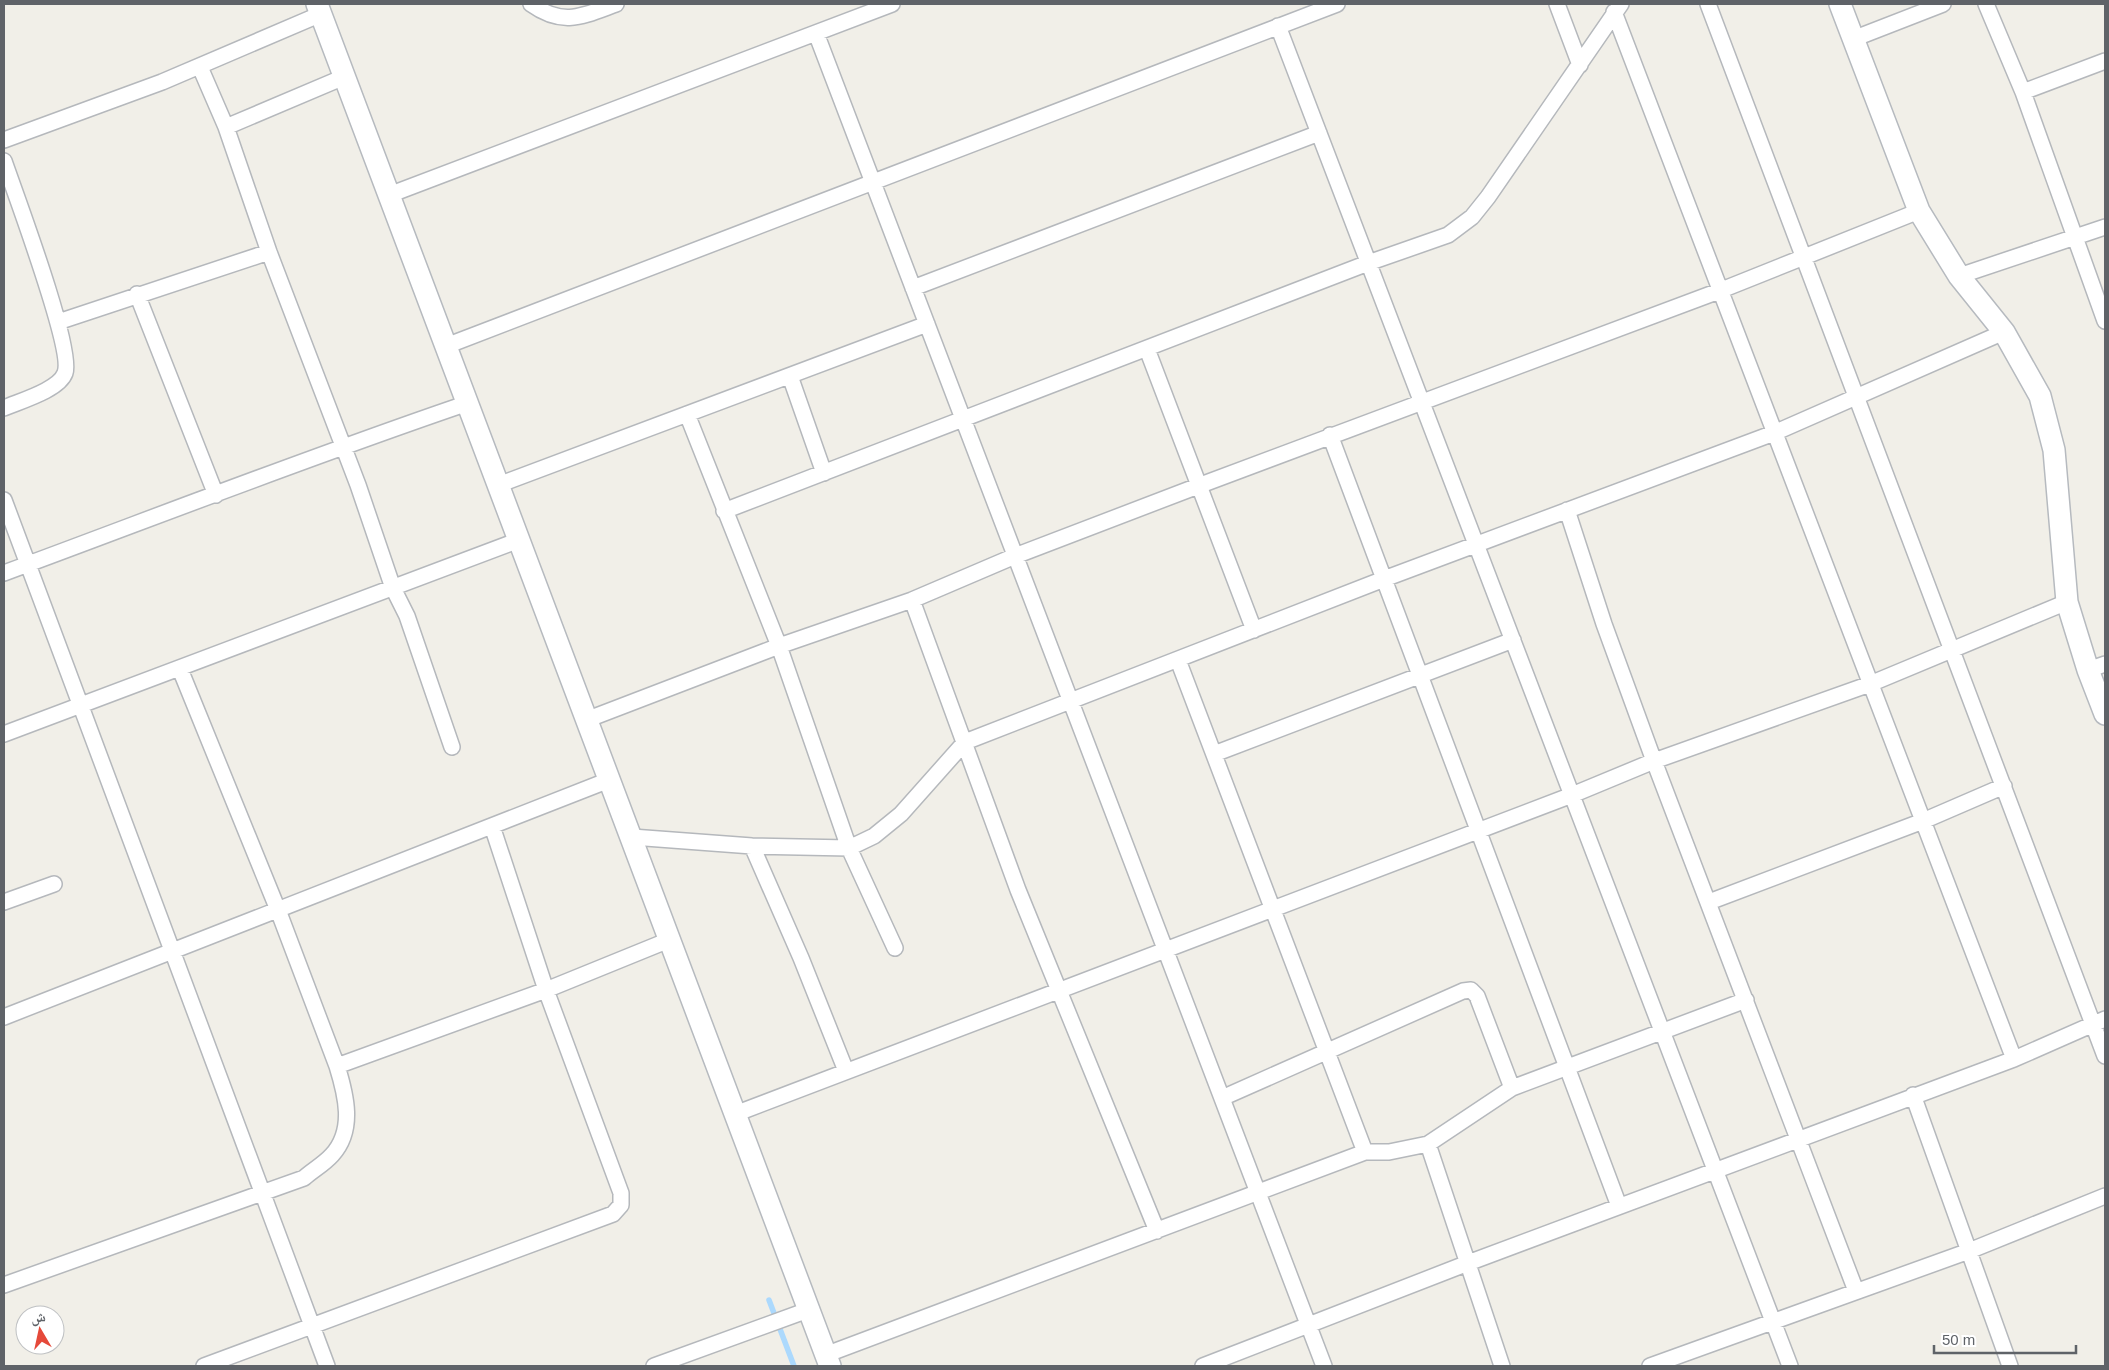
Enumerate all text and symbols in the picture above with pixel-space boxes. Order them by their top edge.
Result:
north arrow [15,1305,65,1355]
text: ش [29,1308,47,1327]
scale bar [1934,1322,2076,1354]
text: 50 m [1942,1331,1975,1348]

